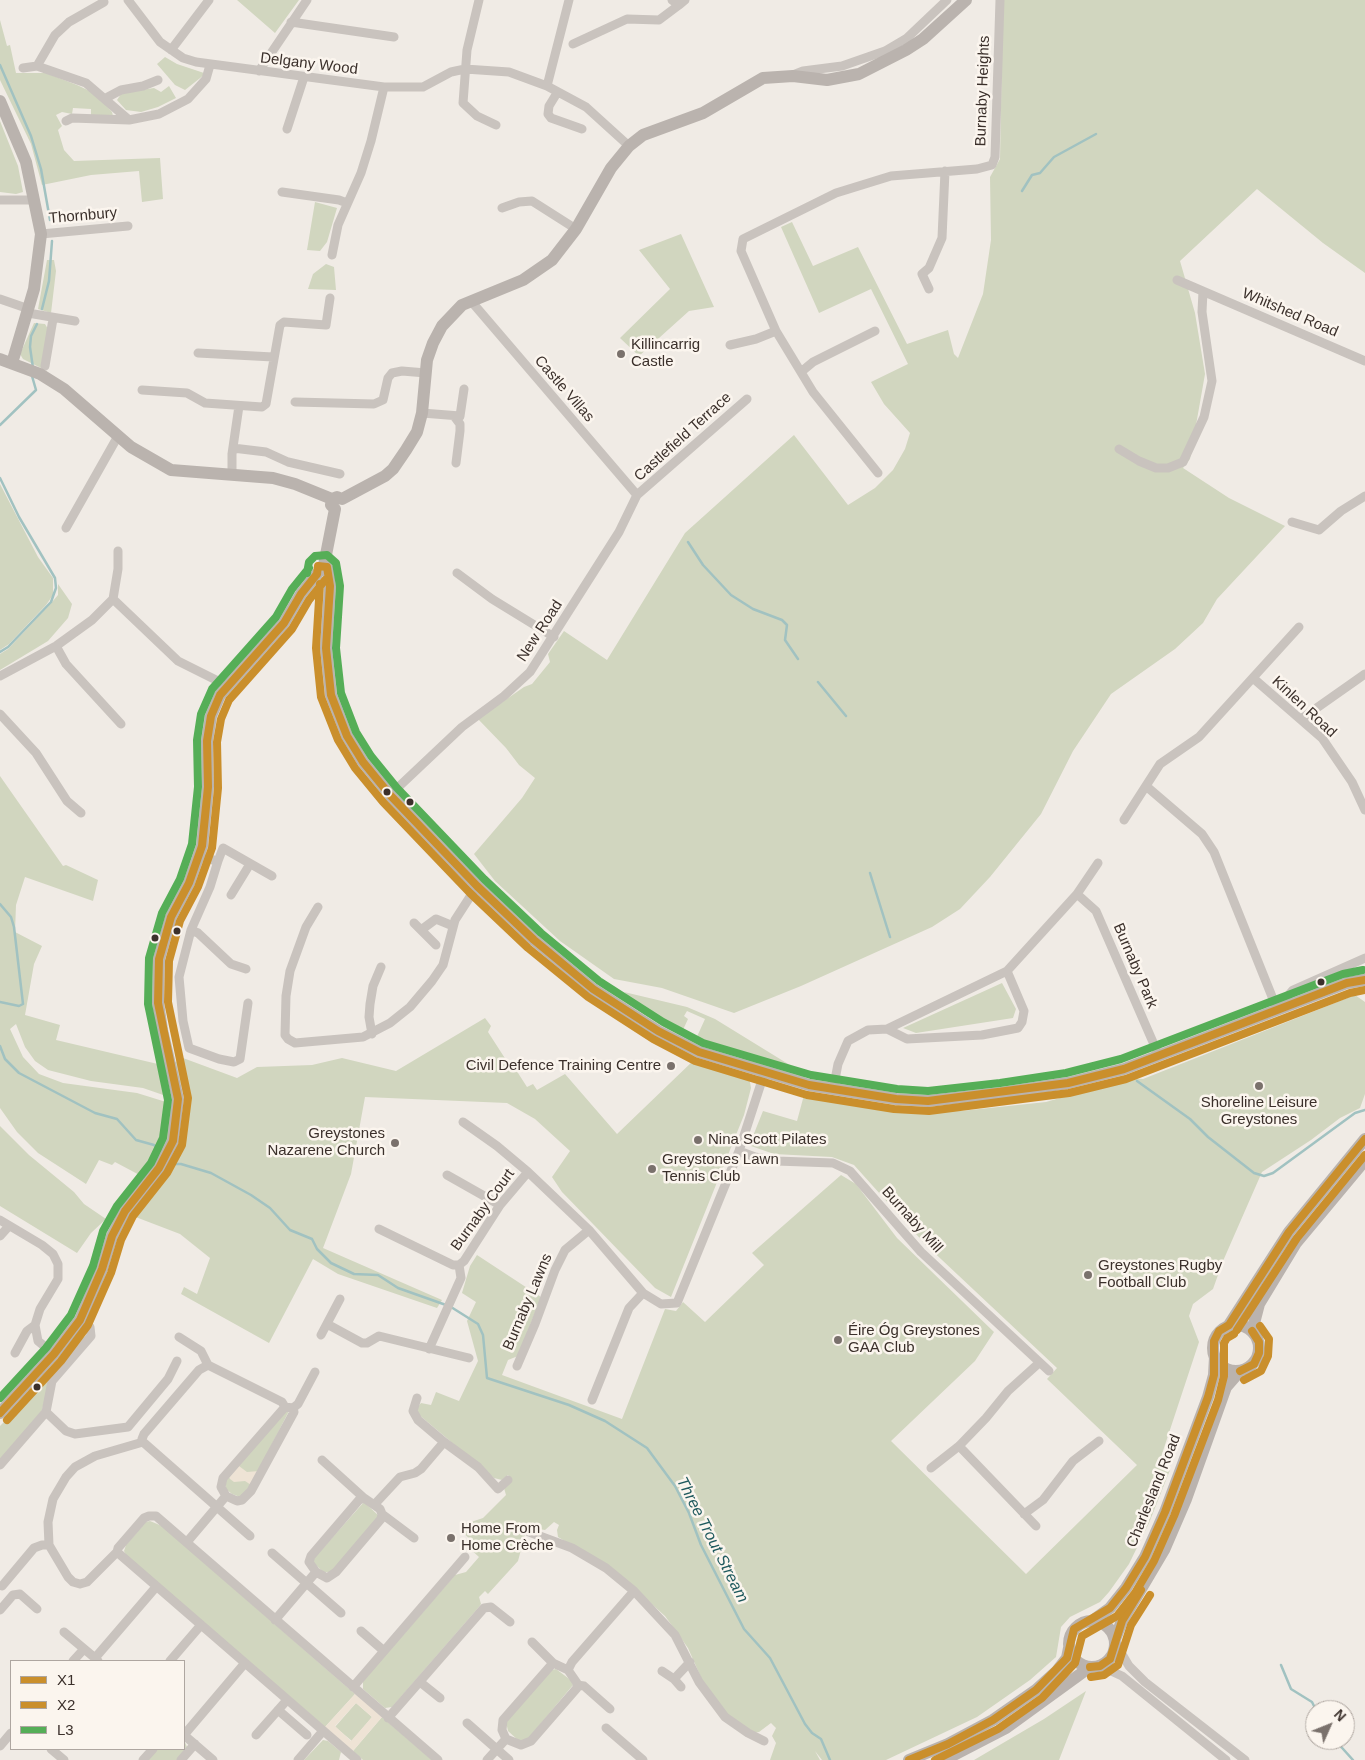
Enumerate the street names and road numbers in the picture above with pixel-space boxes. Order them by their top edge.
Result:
street label: Burnaby Heights [972,35,994,147]
street label: Delgany Wood [259,49,359,79]
street label: Thornbury [48,204,118,228]
street label: Whitshed Road [1239,285,1341,341]
street label: Castle Villas [530,352,598,426]
street label: Castlefield Terrace [631,389,735,485]
street label: New Road [513,597,567,665]
street label: Kinlen Road [1268,673,1340,741]
street label: Burnaby Park [1109,921,1161,1011]
street label: Burnaby Court [447,1166,519,1254]
street label: Burnaby Mill [878,1183,946,1257]
street label: Burnaby Lawns [500,1251,556,1353]
street label: Charlesland Road [1123,1432,1185,1550]

